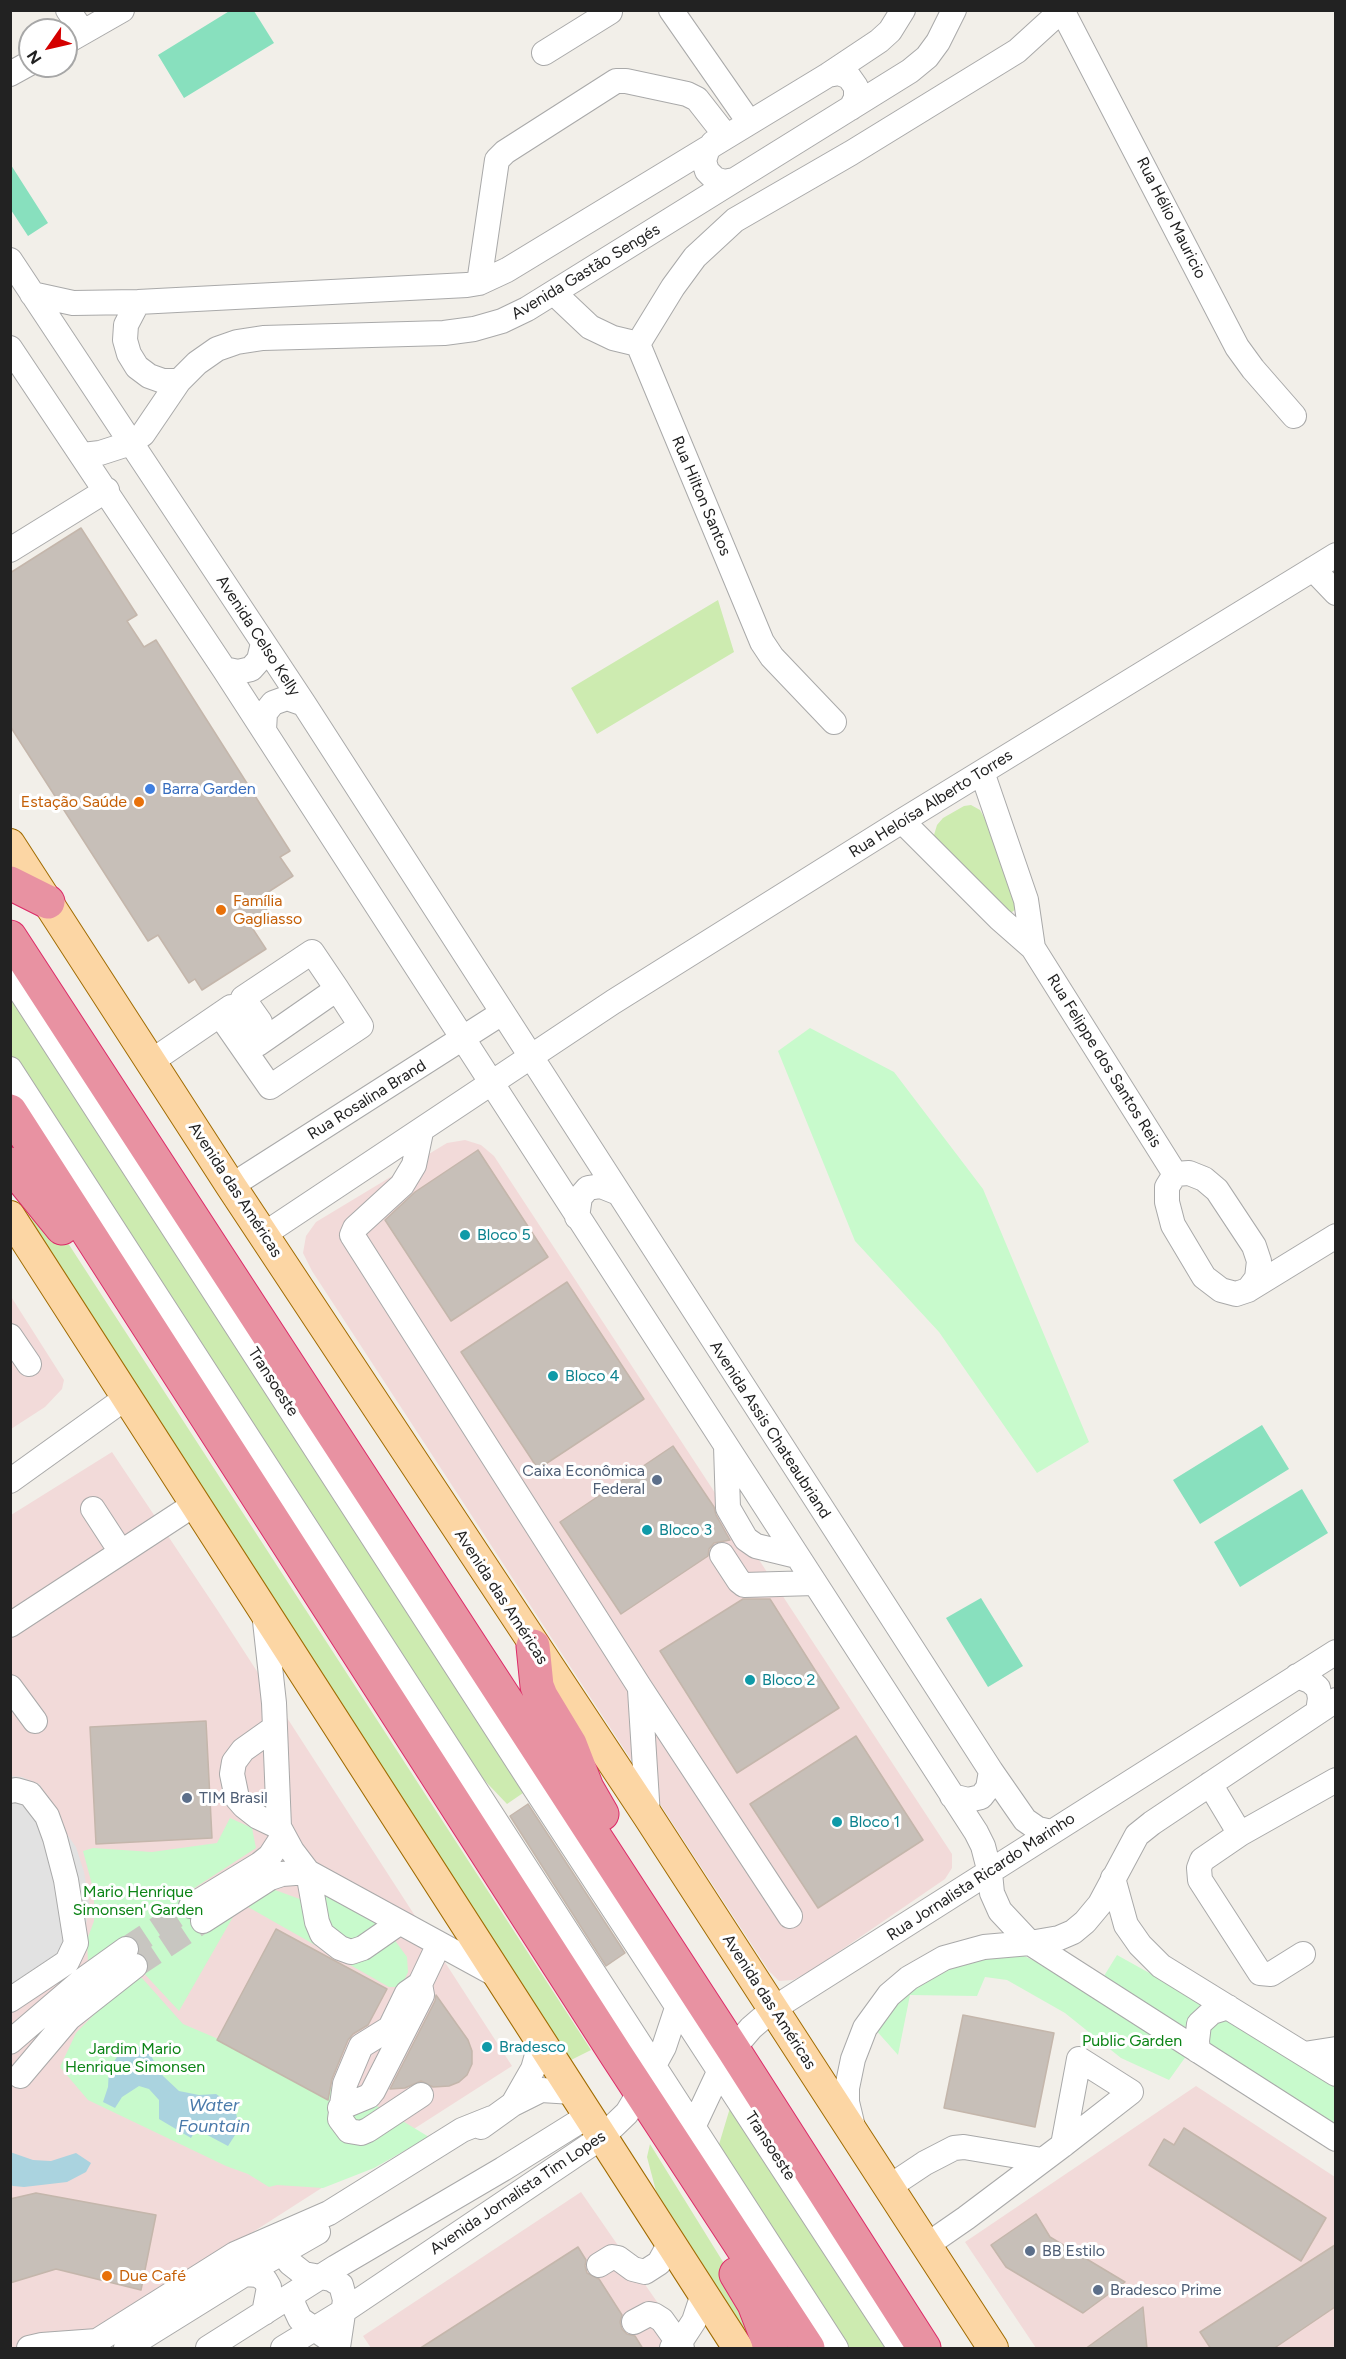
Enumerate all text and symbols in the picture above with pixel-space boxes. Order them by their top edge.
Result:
north arrow [18,18,78,78]
text: N [23,47,46,68]
street label: Rua Hélio Mauricio [1132,154,1210,282]
street label: Avenida Gastão Sengés [508,220,664,324]
street label: Rua Hilton Santos [667,433,735,559]
street label: Avenida Celso Kelly [212,572,304,700]
street label: Rua Heloísa Alberto Torres [846,746,1016,862]
place label: Barra Garden [162,779,256,799]
marker: Barra Garden [143,782,157,796]
place label: Estação Saúde [21,792,127,812]
marker: Estação Saúde [132,795,146,809]
place label: Família Gagliasso [233,891,302,929]
marker: Família Gagliasso [214,903,228,917]
street label: Rua Felippe dos Santos Reis [1043,971,1165,1151]
street label: Rua Rosalina Brand [304,1056,430,1144]
street label: Avenida das Américas [184,1119,286,1261]
place label: Bloco 5 [477,1225,531,1245]
marker: Bloco 5 [458,1228,472,1242]
street label: Avenida Assis Chateaubriand [705,1338,835,1522]
street label: Transoeste [244,1344,302,1420]
place label: Bloco 4 [565,1366,619,1386]
marker: Bloco 4 [546,1369,560,1383]
place label: Caixa Econômica Federal [522,1461,645,1499]
marker: Caixa Econômica Federal [650,1473,664,1487]
place label: Bloco 3 [659,1520,712,1540]
marker: Bloco 3 [640,1523,654,1537]
street label: Avenida das Américas [450,1526,552,1668]
place label: Bloco 2 [762,1670,815,1690]
marker: Bloco 2 [743,1673,757,1687]
place label: TIM Brasil [199,1788,268,1808]
marker: TIM Brasil [180,1791,194,1805]
street label: Rua Jornalista Ricardo Marinho [883,1809,1079,1945]
place label: Bloco 1 [849,1812,900,1832]
marker: Bloco 1 [830,1815,844,1829]
park label: Mario Henrique Simonsen' Garden [73,1882,203,1920]
street label: Avenida das Américas [718,1931,820,2073]
park label: Public Garden [1082,2031,1182,2051]
place label: Bradesco [499,2037,566,2057]
park label: Jardim Mario Henrique Simonsen [65,2039,205,2077]
marker: Bradesco [480,2040,494,2054]
water label: Water Fountain [178,2095,250,2138]
street label: Transoeste [741,2108,799,2184]
street label: Avenida Jornalista Tim Lopes [426,2127,610,2259]
place label: BB Estilo [1042,2241,1105,2261]
marker: BB Estilo [1023,2244,1037,2258]
place label: Due Café [119,2266,186,2286]
marker: Due Café [100,2269,114,2283]
place label: Bradesco Prime [1110,2280,1221,2300]
marker: Bradesco Prime [1091,2283,1105,2297]

